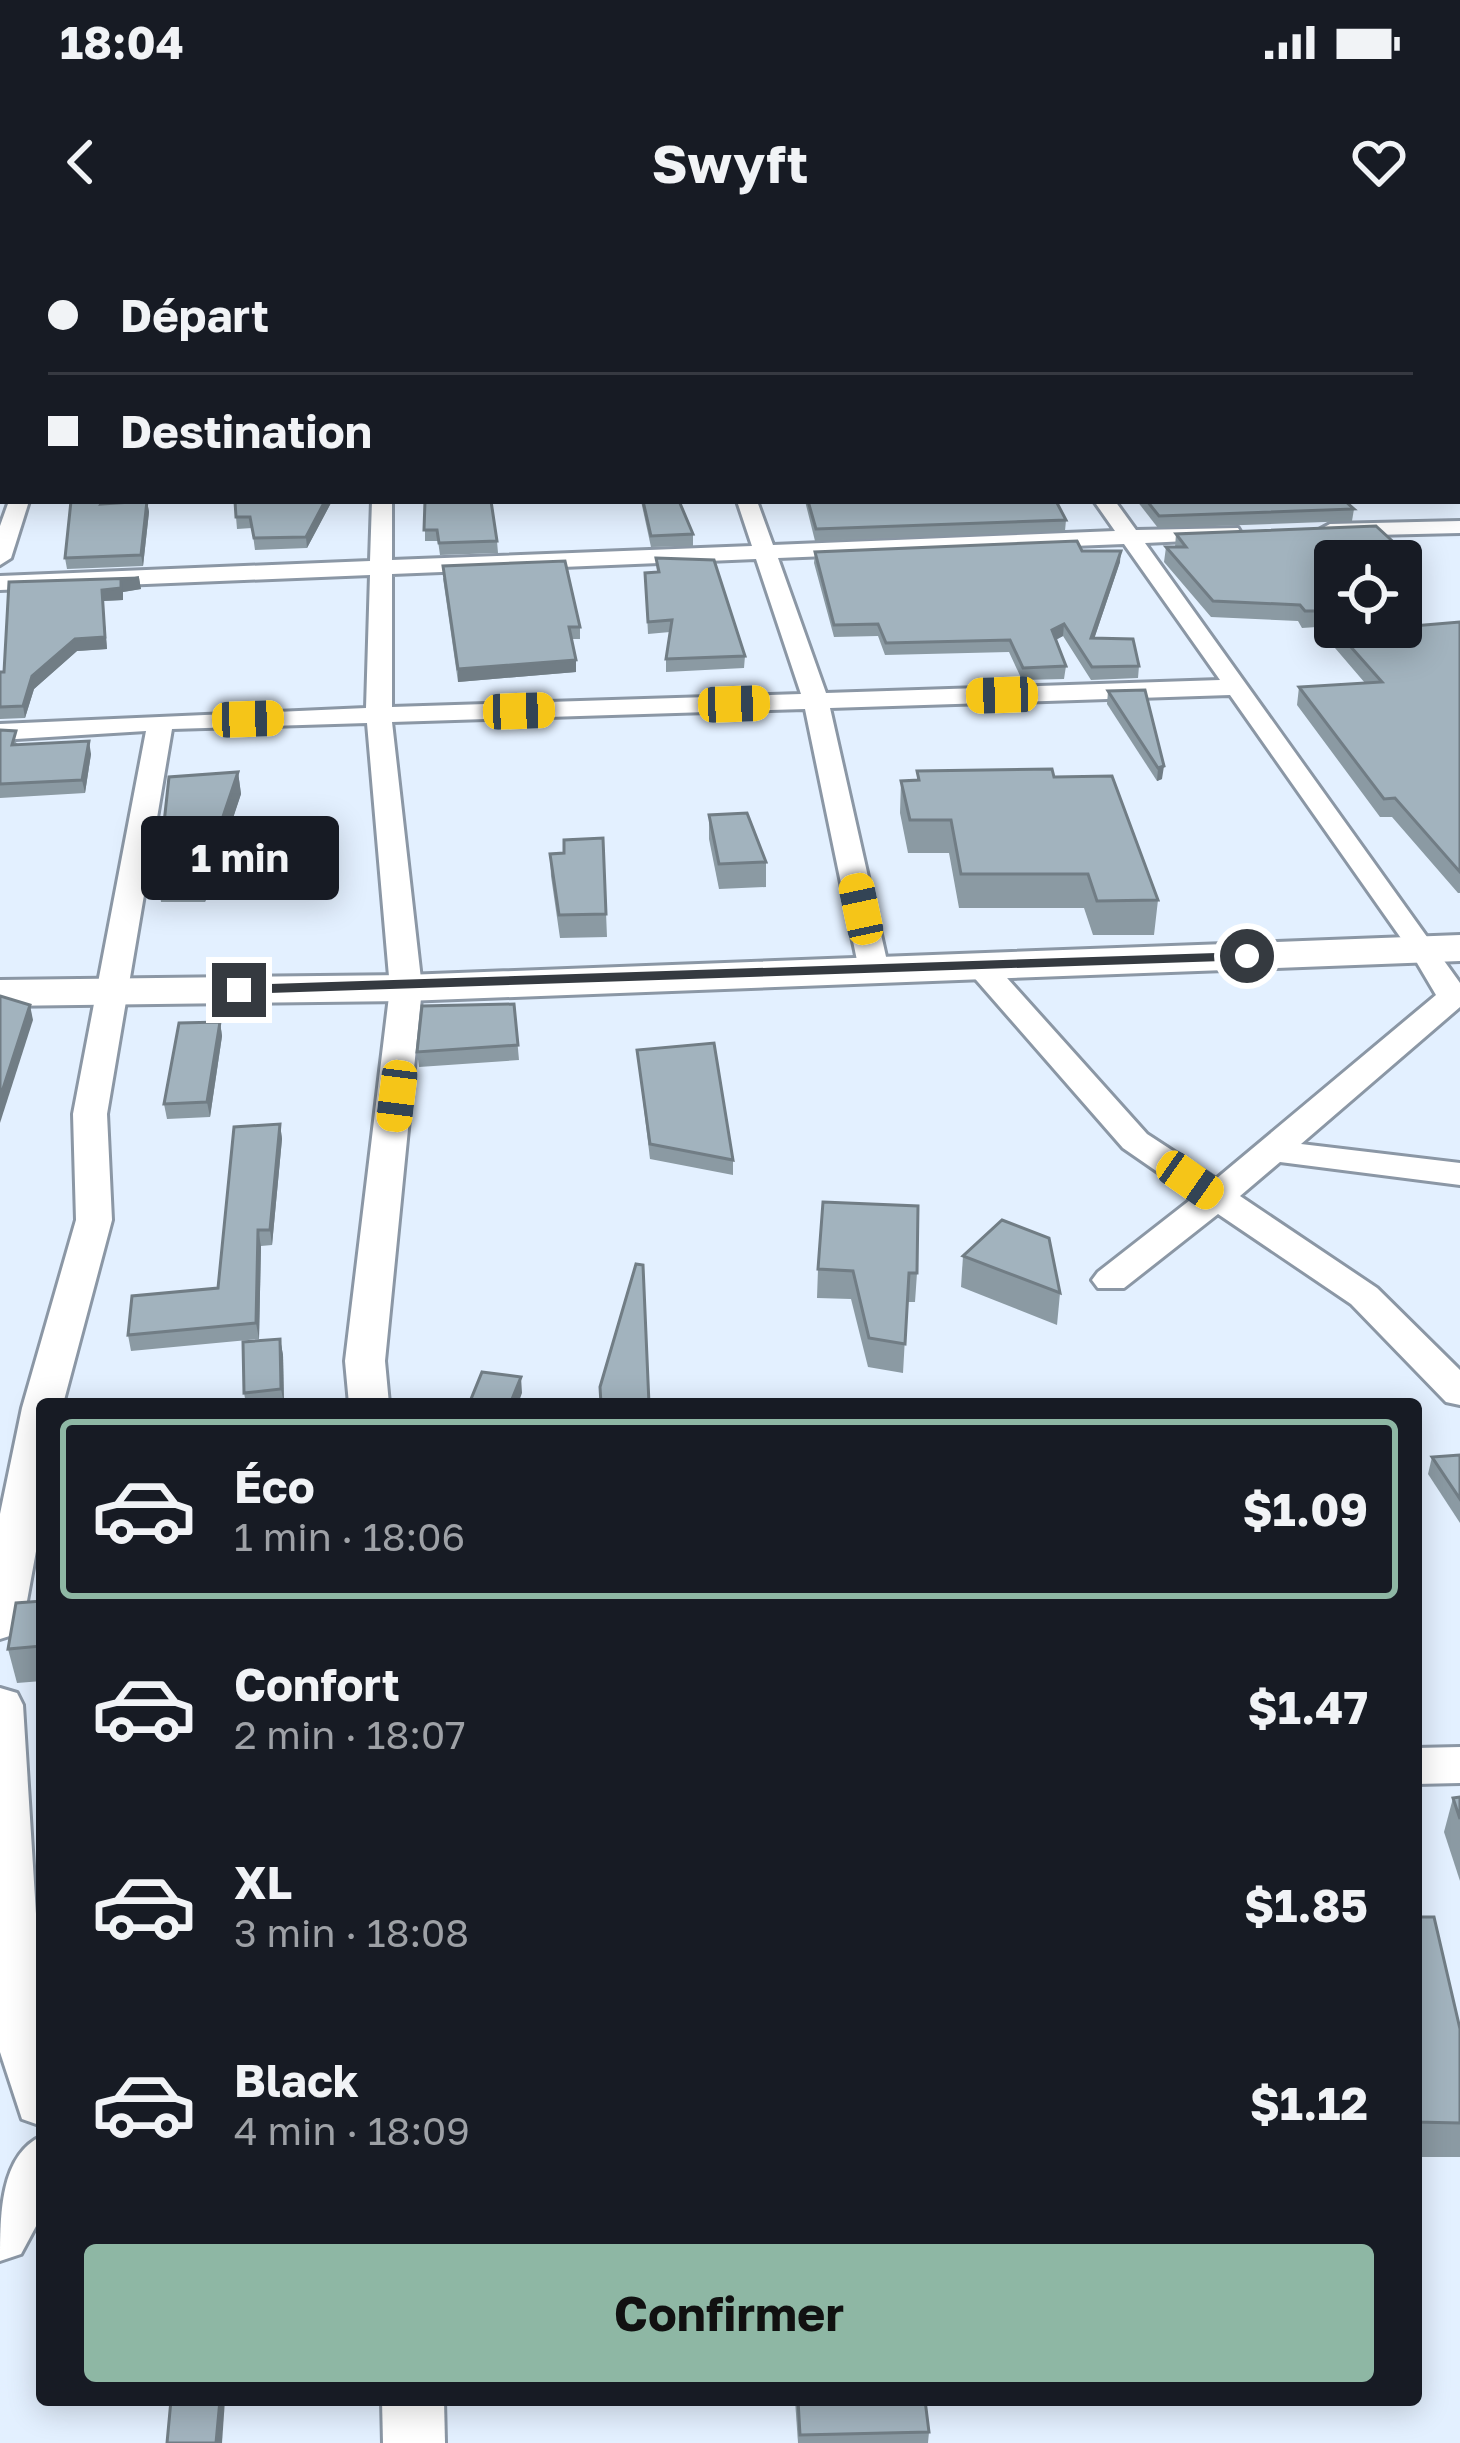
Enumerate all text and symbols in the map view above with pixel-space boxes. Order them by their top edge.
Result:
text: 18:04 [60,15,184,69]
icon: back [48,129,114,195]
icon: heart [1346,129,1412,195]
text: Swyft [652,130,808,195]
text: Départ [120,288,269,342]
text: Destination [120,404,372,458]
map controls [1314,540,1422,648]
button: locate [1314,540,1422,648]
car [965,676,1039,714]
car [697,685,771,723]
car [482,692,556,730]
car [211,700,285,738]
callout: 1 min [140,816,338,900]
text: 1 min [191,834,289,881]
car [836,870,886,948]
route start [1220,929,1274,983]
route end [212,963,266,1017]
car [375,1058,419,1134]
car [1150,1145,1230,1215]
icon: car [90,1455,198,1563]
text: Éco [234,1459,315,1513]
text: $1.09 [1242,1482,1368,1536]
text: 1 min · 18:06 [234,1513,465,1560]
icon: car [90,1653,198,1761]
text: Confort [234,1657,400,1711]
text: $1.47 [1248,1680,1368,1734]
text: 2 min · 18:07 [234,1711,466,1758]
icon: car [90,1851,198,1959]
text: XL [234,1855,292,1909]
text: $1.85 [1244,1878,1368,1932]
text: 3 min · 18:08 [234,1909,469,1956]
icon: car [90,2049,198,2157]
text: Black [234,2053,359,2107]
text: $1.12 [1250,2076,1368,2130]
text: 4 min · 18:09 [234,2107,470,2154]
button: Confirmer [84,2244,1374,2382]

